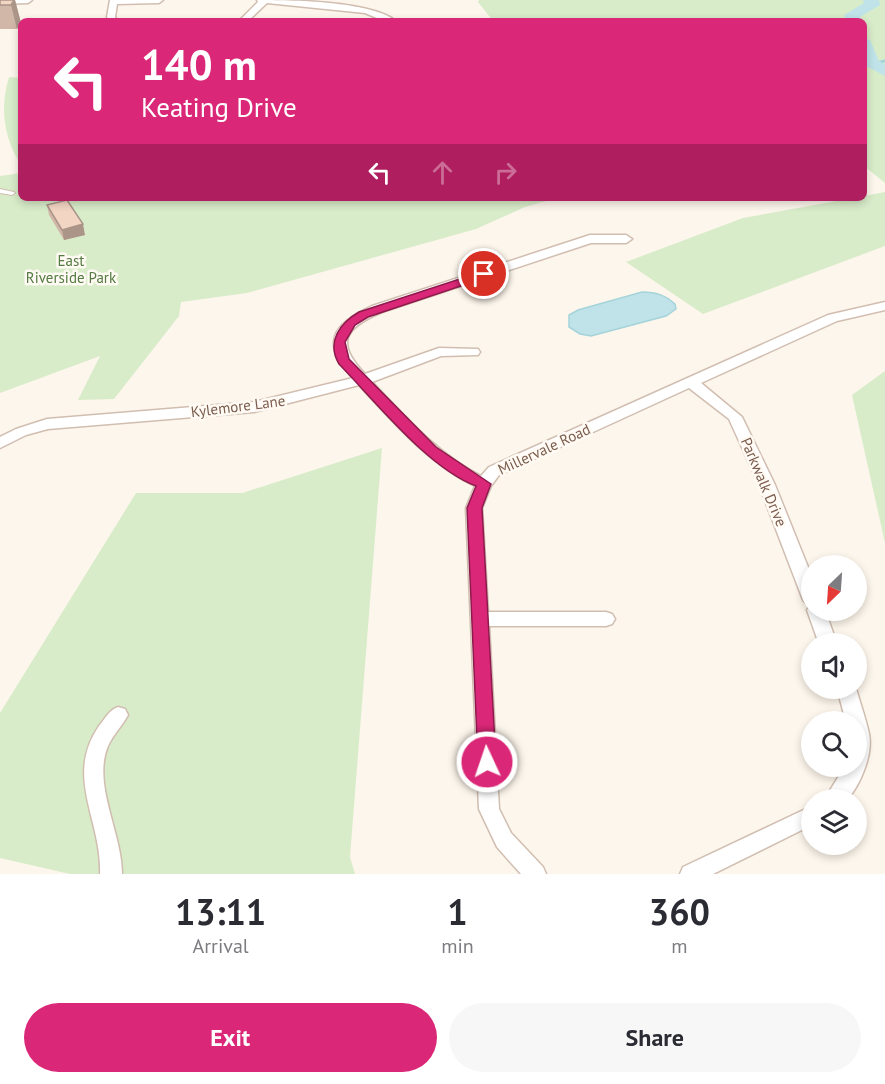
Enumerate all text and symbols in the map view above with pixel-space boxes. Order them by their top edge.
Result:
text: 140 m [141,37,257,92]
icon: left [42,42,120,120]
text: Keating Drive [141,90,297,124]
icon: left [363,156,396,189]
icon: ahead [426,156,459,189]
icon: right [489,156,522,189]
pin [458,248,509,299]
park label: East Riverside Park [26,251,117,287]
icon: arrive [467,257,500,290]
street label: Kylemore Lane [190,391,286,421]
street label: Millervale Road [495,419,593,479]
street label: Parkwalk Drive [737,435,791,529]
north arrow [801,555,867,621]
map controls [801,555,867,855]
button: sound [801,633,867,699]
button: search [801,711,867,777]
position arrow [455,730,519,794]
button: layers [801,789,867,855]
text: 13:11 [175,888,266,935]
text: 1 [447,888,468,935]
text: 360 [649,888,710,935]
text: Arrival [193,933,249,959]
text: min [441,933,474,959]
text: m [671,933,688,959]
button: Exit [24,1003,437,1072]
button: Share [449,1003,861,1072]

